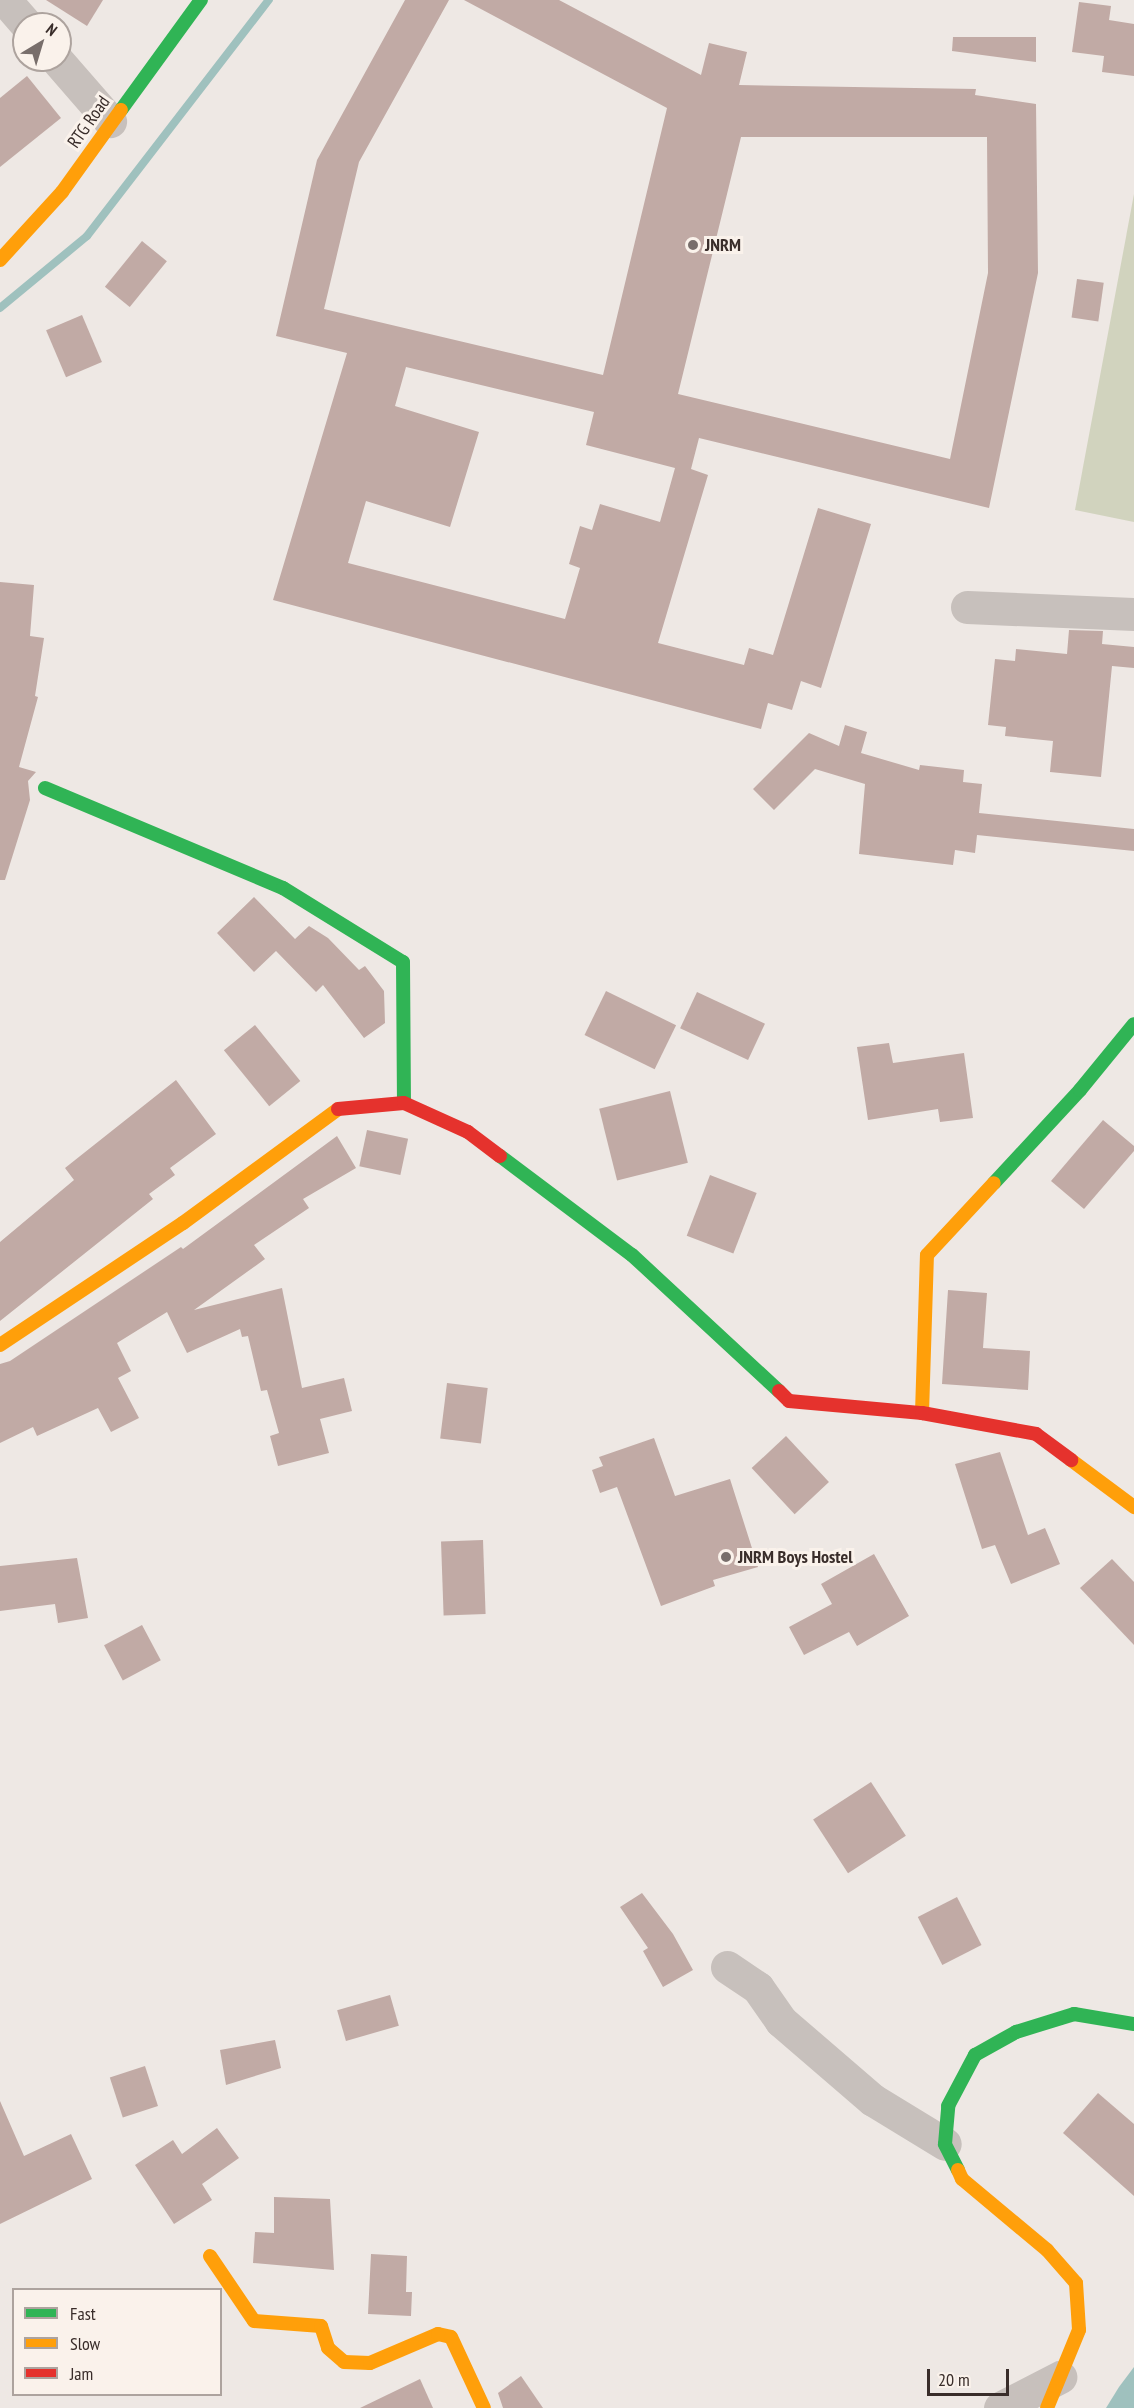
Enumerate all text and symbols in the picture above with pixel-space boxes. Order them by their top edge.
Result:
north arrow [12,12,72,72]
text: N [42,19,61,40]
street label: RTG Road [63,92,115,152]
place label: JNRM [705,234,741,256]
marker: JNRM [686,238,700,252]
place label: JNRM Boys Hostel [738,1546,853,1568]
marker: JNRM Boys Hostel [719,1550,733,1564]
legend [12,2288,222,2396]
text: Fast [70,2302,96,2325]
text: Slow [70,2332,100,2355]
scale bar [930,2357,1012,2395]
text: Jam [70,2362,93,2385]
text: 20 m [938,2368,970,2391]

